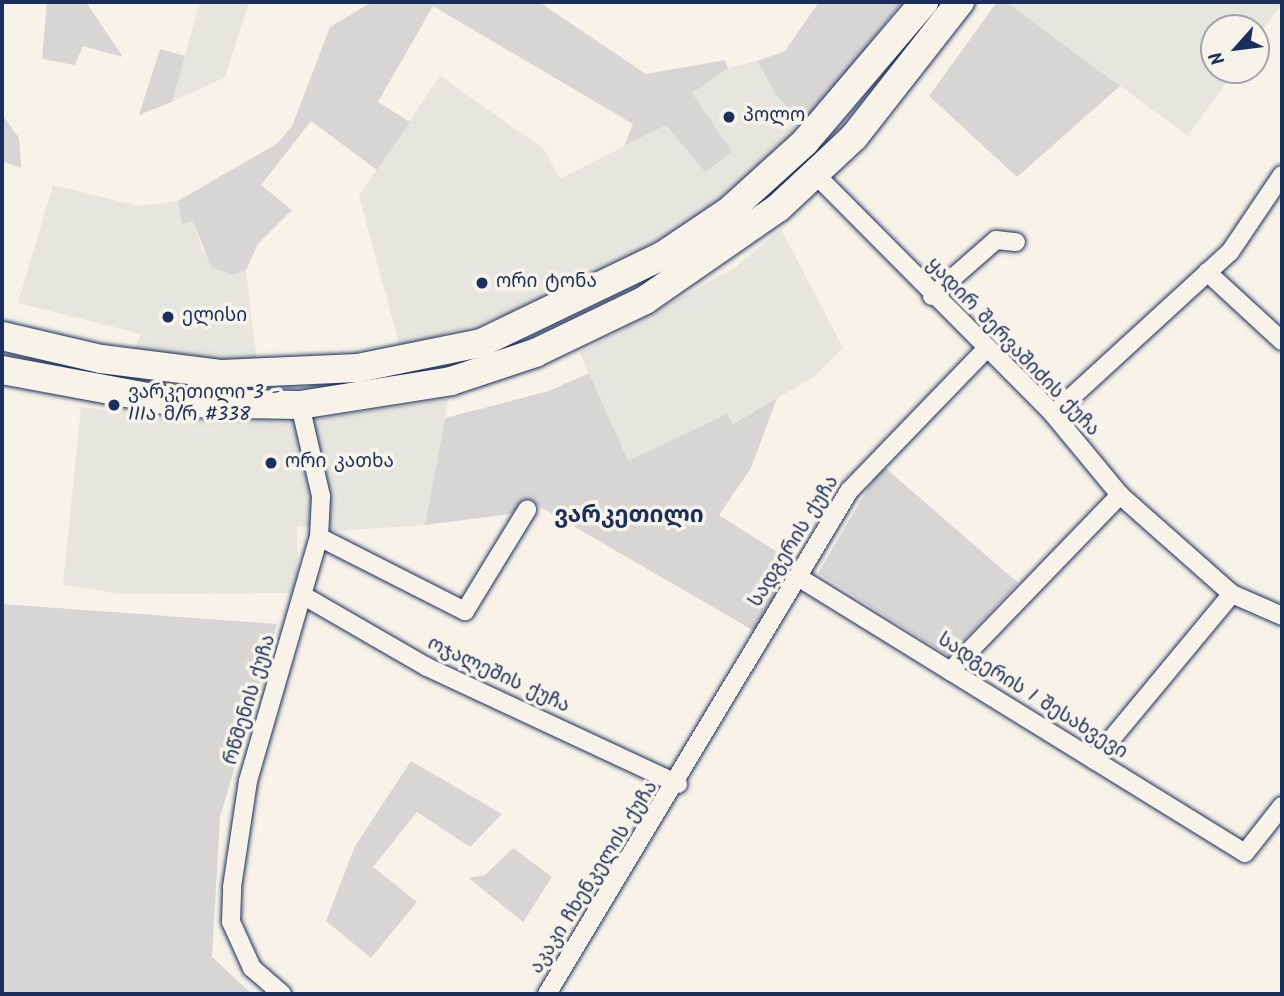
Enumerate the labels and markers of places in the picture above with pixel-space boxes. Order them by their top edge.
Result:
place label: პოლო [743,106,805,128]
marker: პოლო [721,109,737,125]
place label: ორი ტონა [496,272,597,294]
marker: ორი ტონა [474,275,490,291]
place label: ელისი [182,306,247,328]
marker: ელისი [160,309,176,325]
place label: ვარკეთილი 3 - IIIა მ/რ #338 [128,383,280,427]
marker: ვარკეთილი 3 - IIIა მ/რ #338 [106,397,122,413]
place label: ორი კათხა [285,452,394,474]
marker: ორი კათხა [263,455,279,471]

